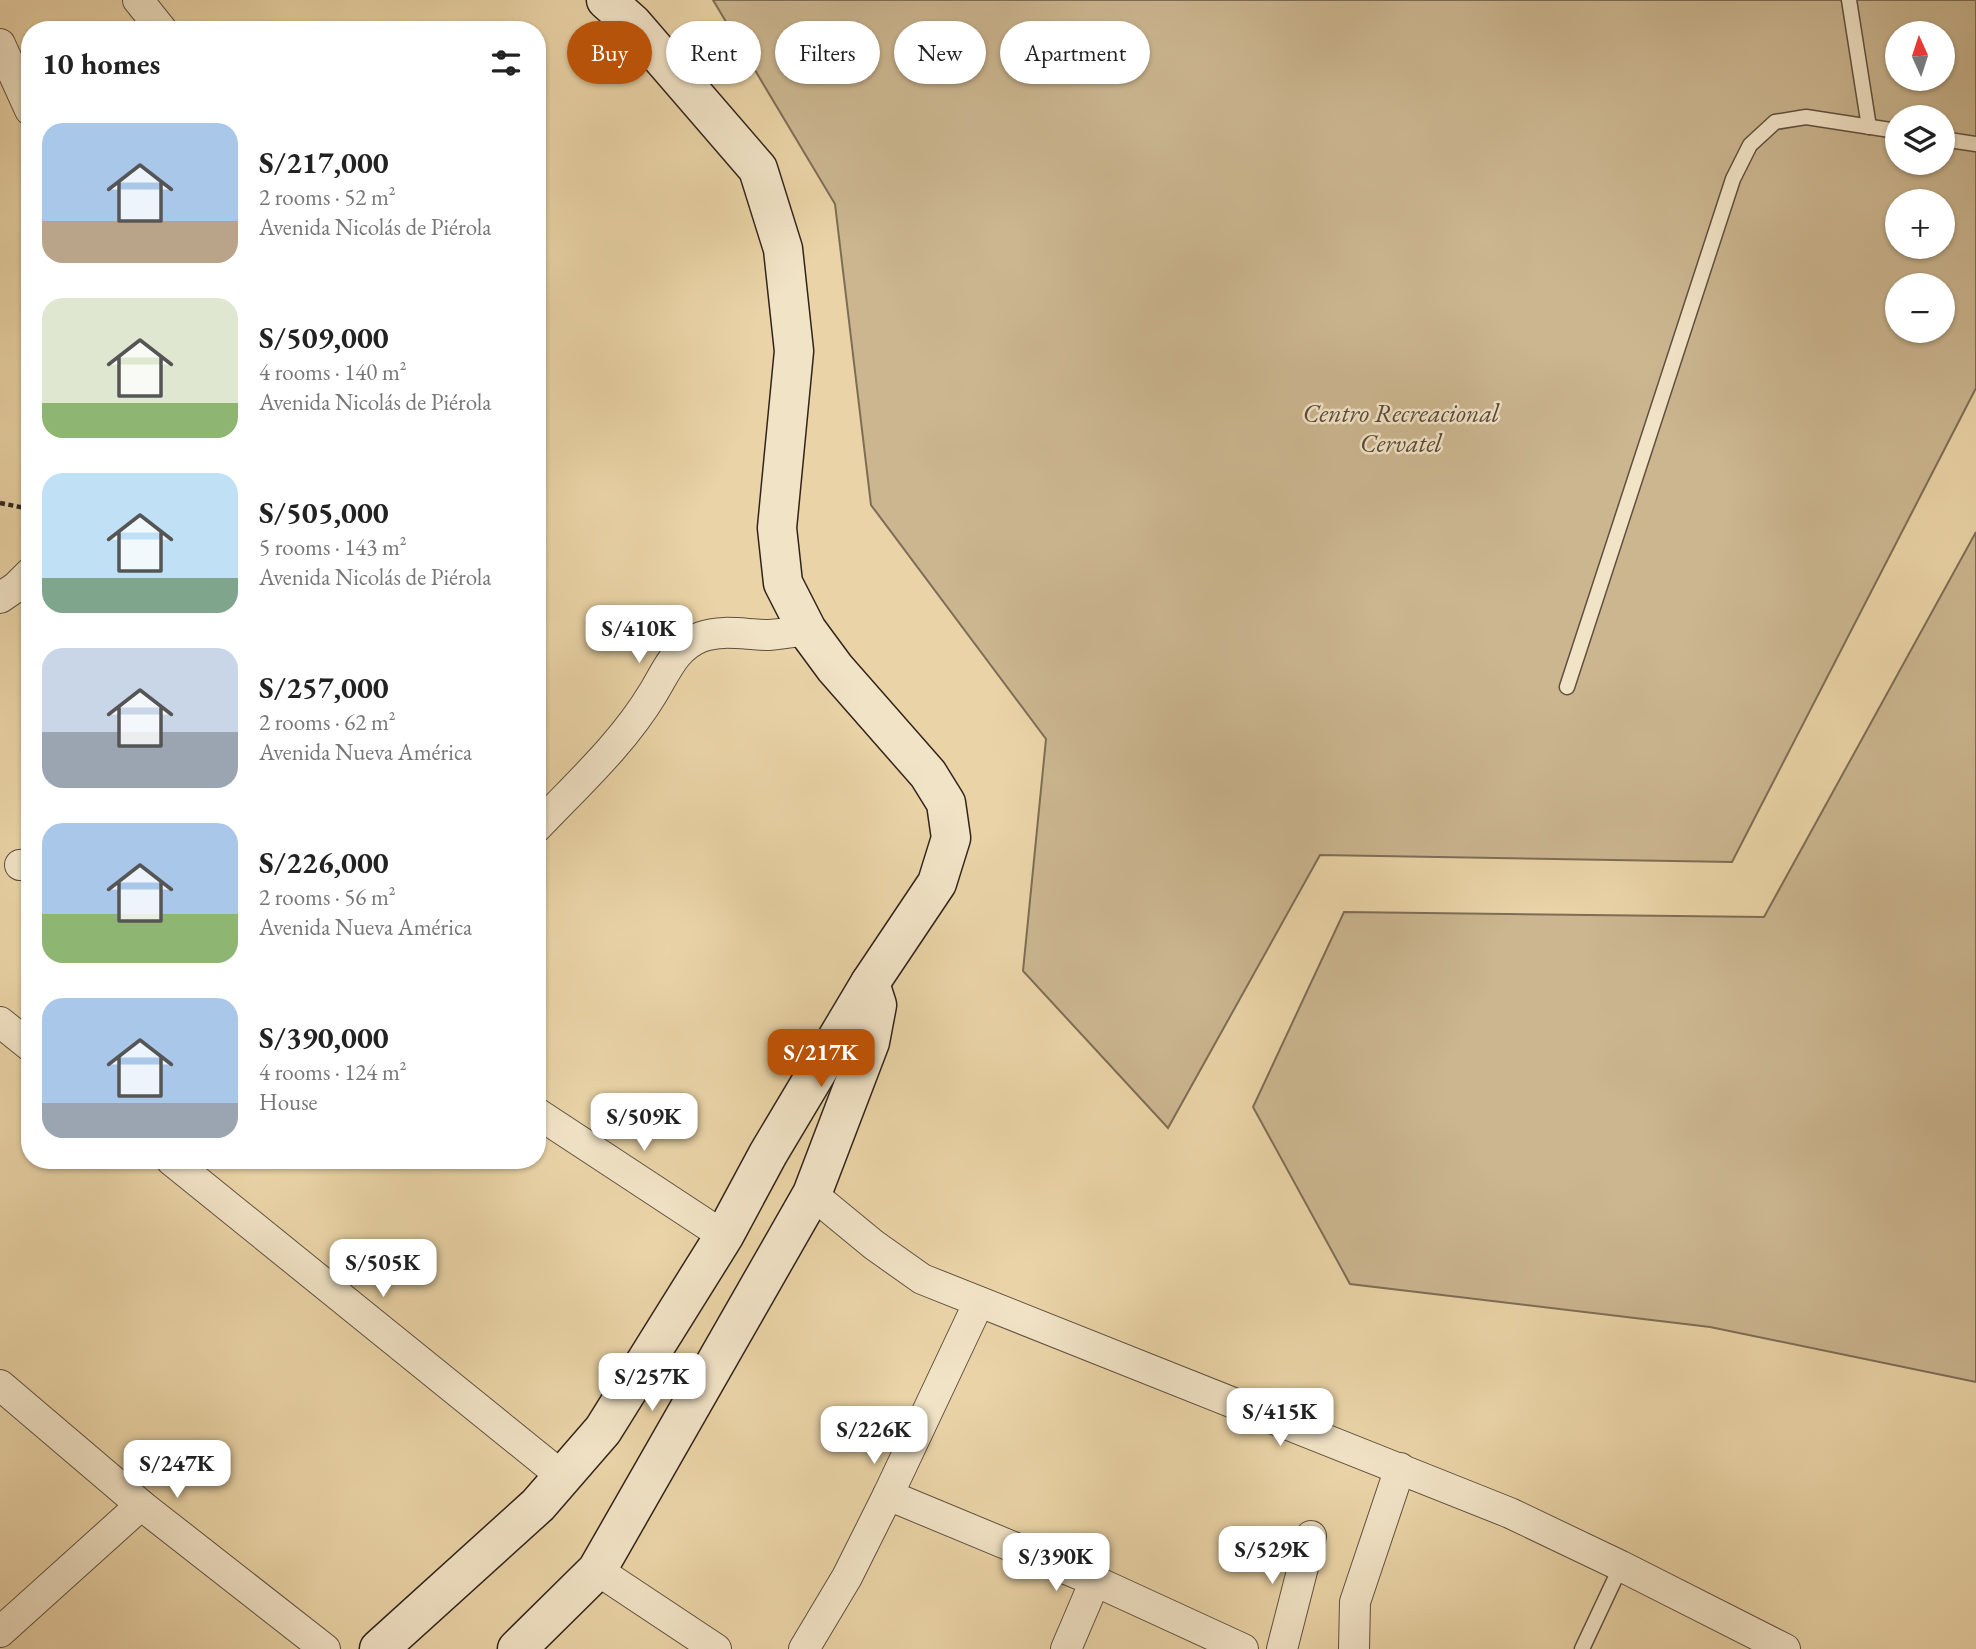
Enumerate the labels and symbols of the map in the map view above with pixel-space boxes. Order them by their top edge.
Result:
north arrow [1885,21,1955,91]
park label: Centro Recreacional Cervatel [1303,396,1500,460]
pin: S/410K [582,606,696,665]
pin: S/217K [764,1030,878,1089]
pin: S/509K [587,1094,701,1153]
pin: S/505K [326,1240,440,1299]
pin: S/257K [595,1354,709,1413]
pin: S/415K [1223,1388,1337,1448]
pin: S/226K [817,1406,931,1466]
pin: S/247K [120,1440,234,1500]
pin: S/529K [1215,1526,1329,1586]
pin: S/390K [999,1534,1113,1593]

